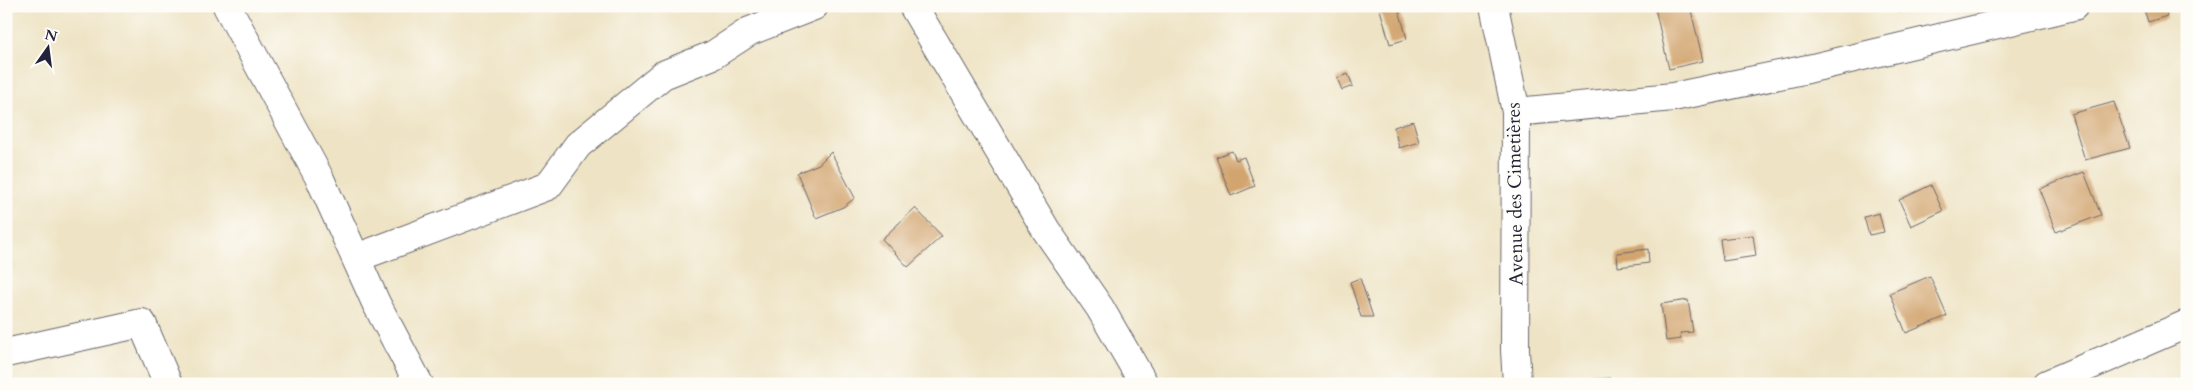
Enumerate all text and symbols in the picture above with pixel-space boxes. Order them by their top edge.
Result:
north arrow [22,22,72,72]
text: N [43,25,59,47]
street label: Avenue des Cimetières [1500,102,1530,286]

